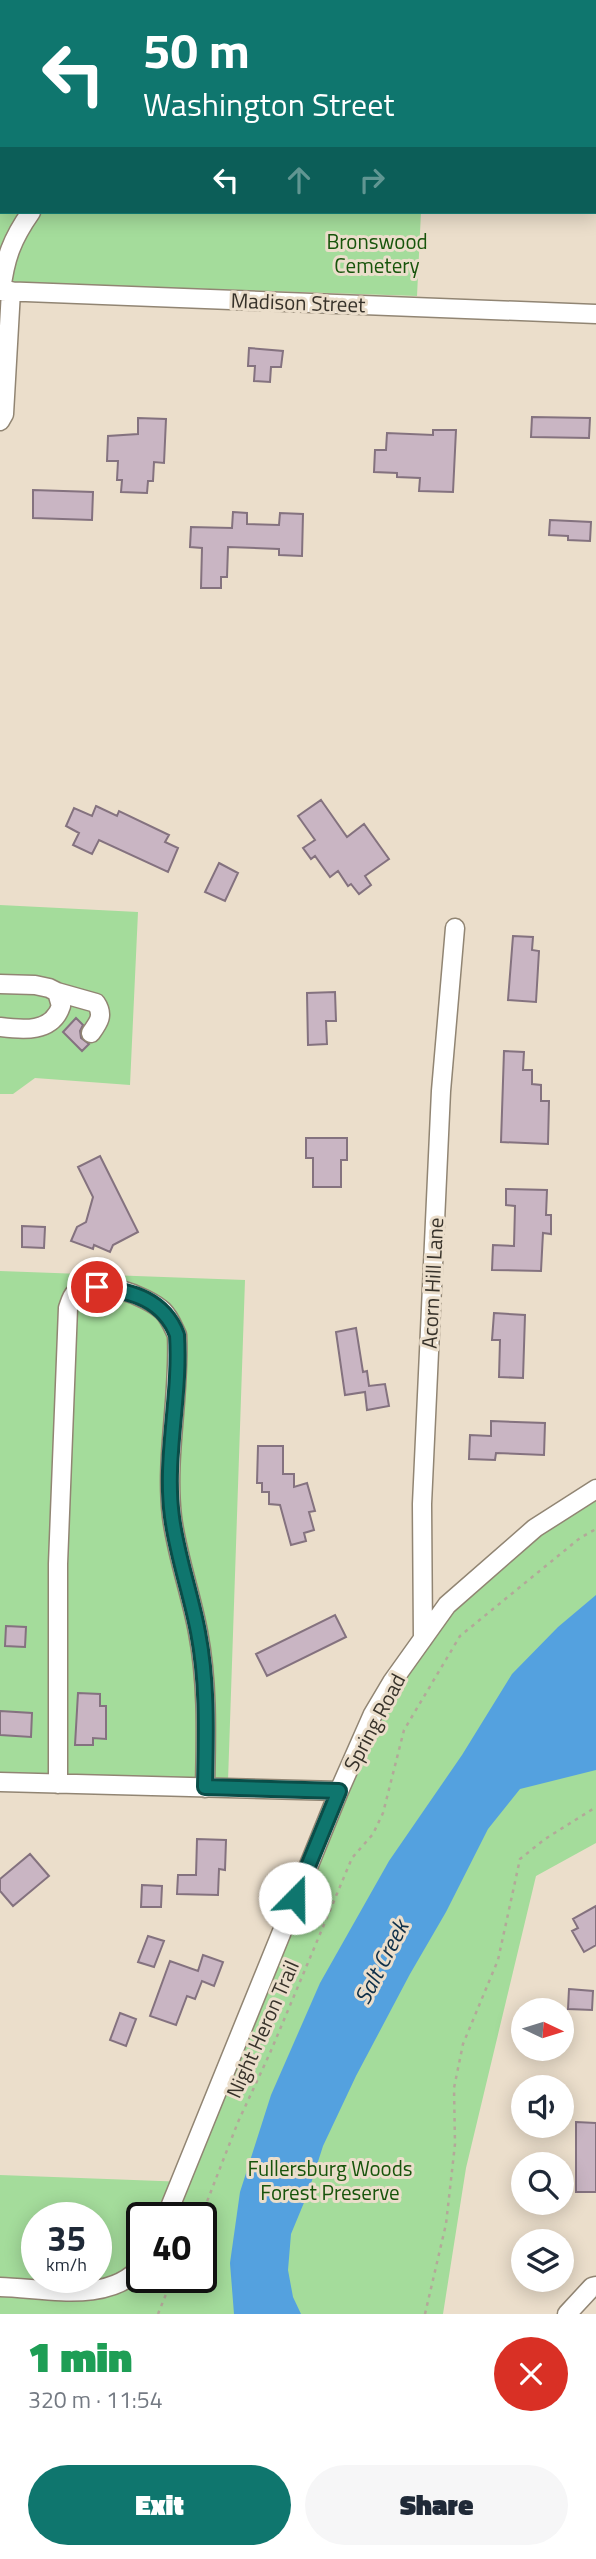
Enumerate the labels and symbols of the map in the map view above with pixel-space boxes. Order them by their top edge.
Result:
park label: Bronswood Cemetery [326,225,428,281]
street label: Madison Street [230,284,367,320]
street label: Acorn Hill Lane [413,1217,451,1349]
pin [67,1257,127,1317]
street label: Spring Road [335,1667,413,1777]
position arrow [258,1861,332,1935]
water label: Salt Creek [345,1911,418,2010]
street label: Night Heron Trail [217,1955,307,2103]
north arrow [511,1998,574,2062]
park label: Fullersburg Woods Forest Preserve [247,2152,413,2208]
speed limit sign: 40 [126,2202,217,2293]

